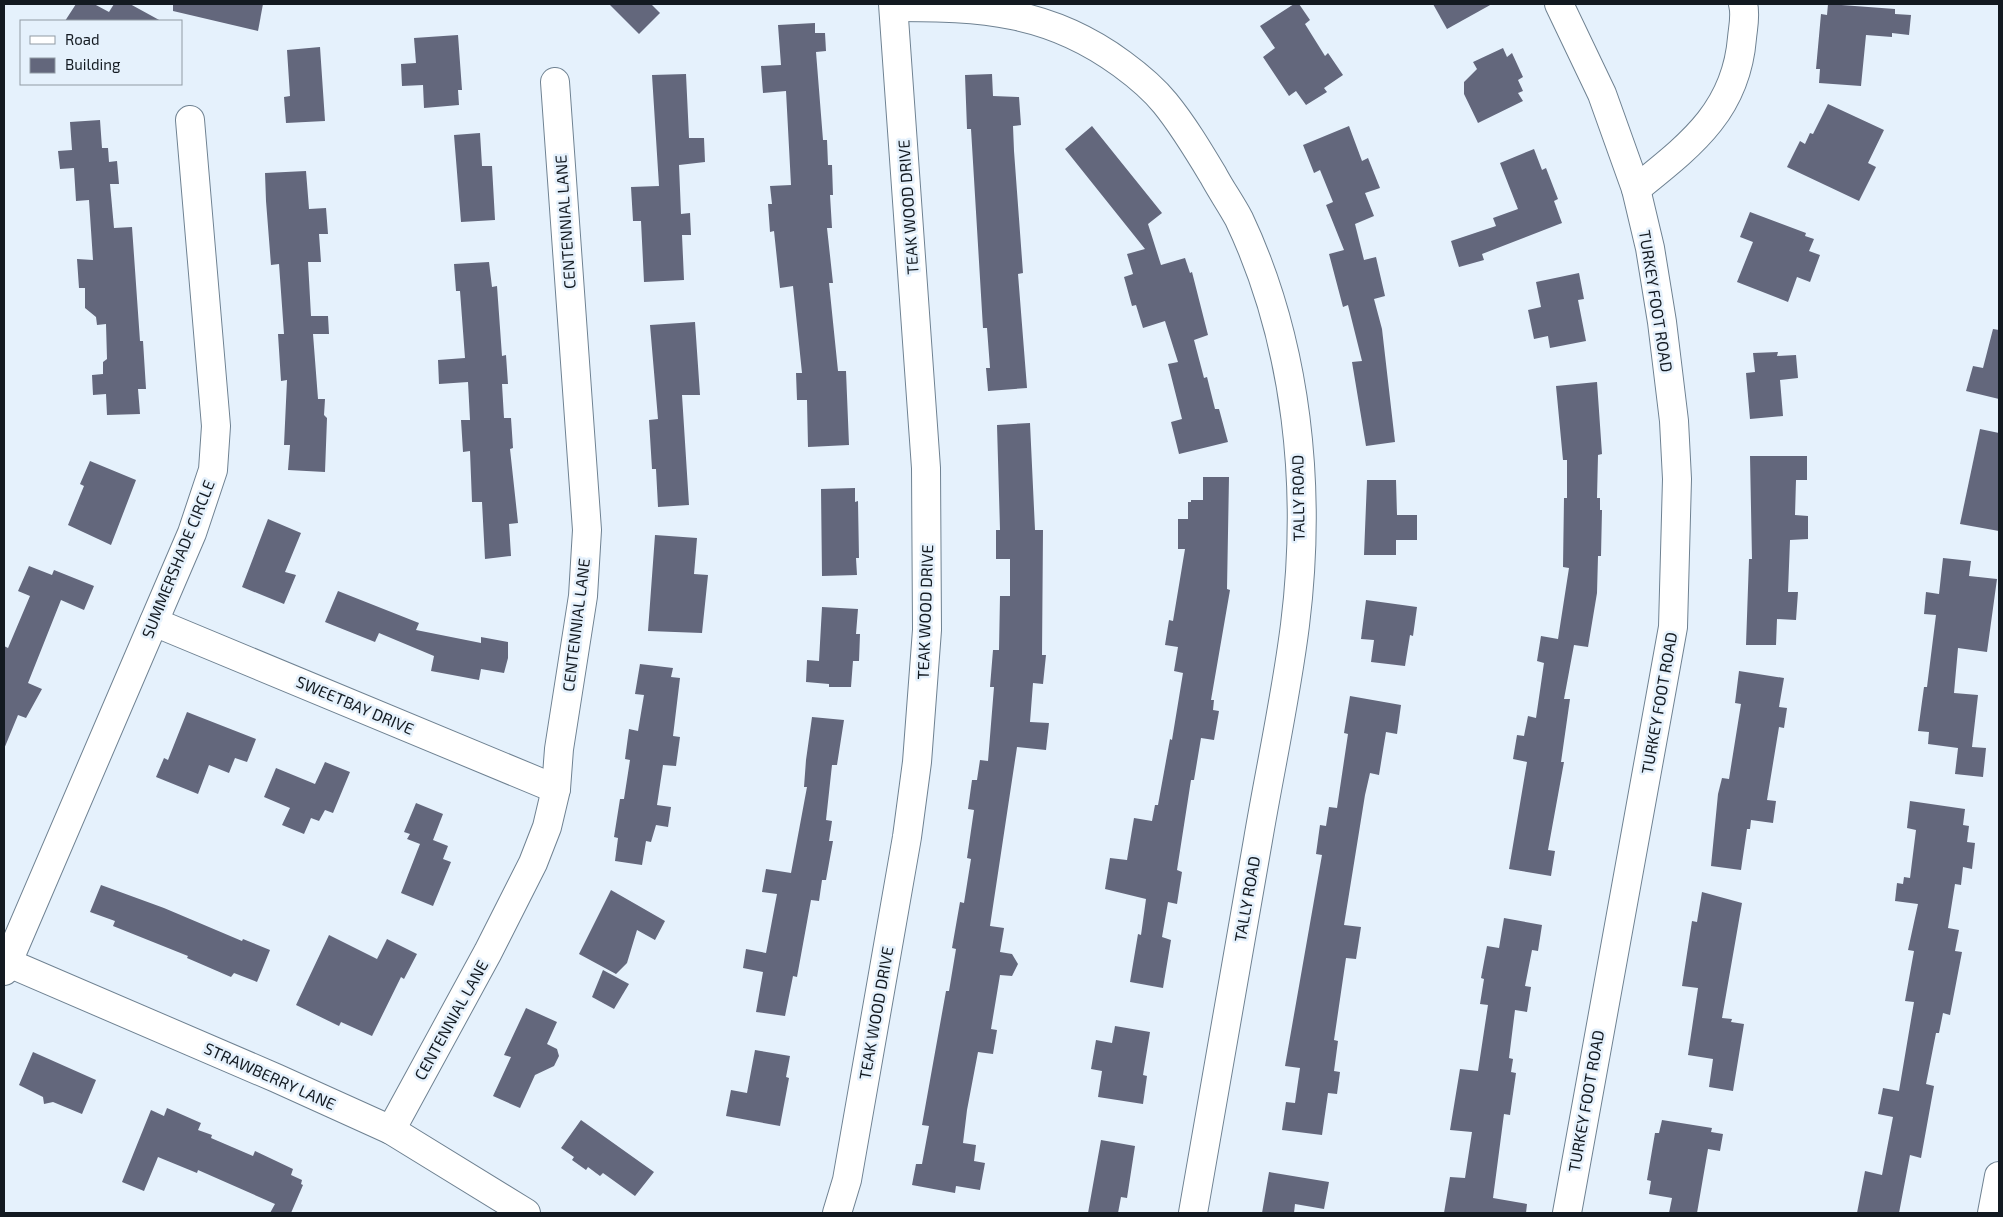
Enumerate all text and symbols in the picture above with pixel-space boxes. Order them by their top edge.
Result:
legend [20,20,182,85]
text: Road [65,30,100,48]
text: Building [65,55,121,73]
street label: TEAK WOOD DRIVE [893,139,922,275]
street label: CENTENNIAL LANE [550,154,579,290]
street label: TURKEY FOOT ROAD [1636,228,1677,373]
street label: TALLY ROAD [1287,455,1308,541]
street label: SUMMERSHADE CIRCLE [137,477,218,641]
street label: TEAK WOOD DRIVE [913,544,936,680]
street label: CENTENNIAL LANE [558,557,593,693]
street label: TURKEY FOOT ROAD [1637,631,1680,775]
street label: SWEETBAY DRIVE [293,671,417,738]
street label: TALLY ROAD [1230,855,1263,943]
street label: TEAK WOOD DRIVE [854,945,897,1081]
street label: CENTENNIAL LANE [410,956,491,1083]
street label: TURKEY FOOT ROAD [1564,1029,1607,1173]
street label: STRAWBERRY LANE [201,1038,339,1113]

